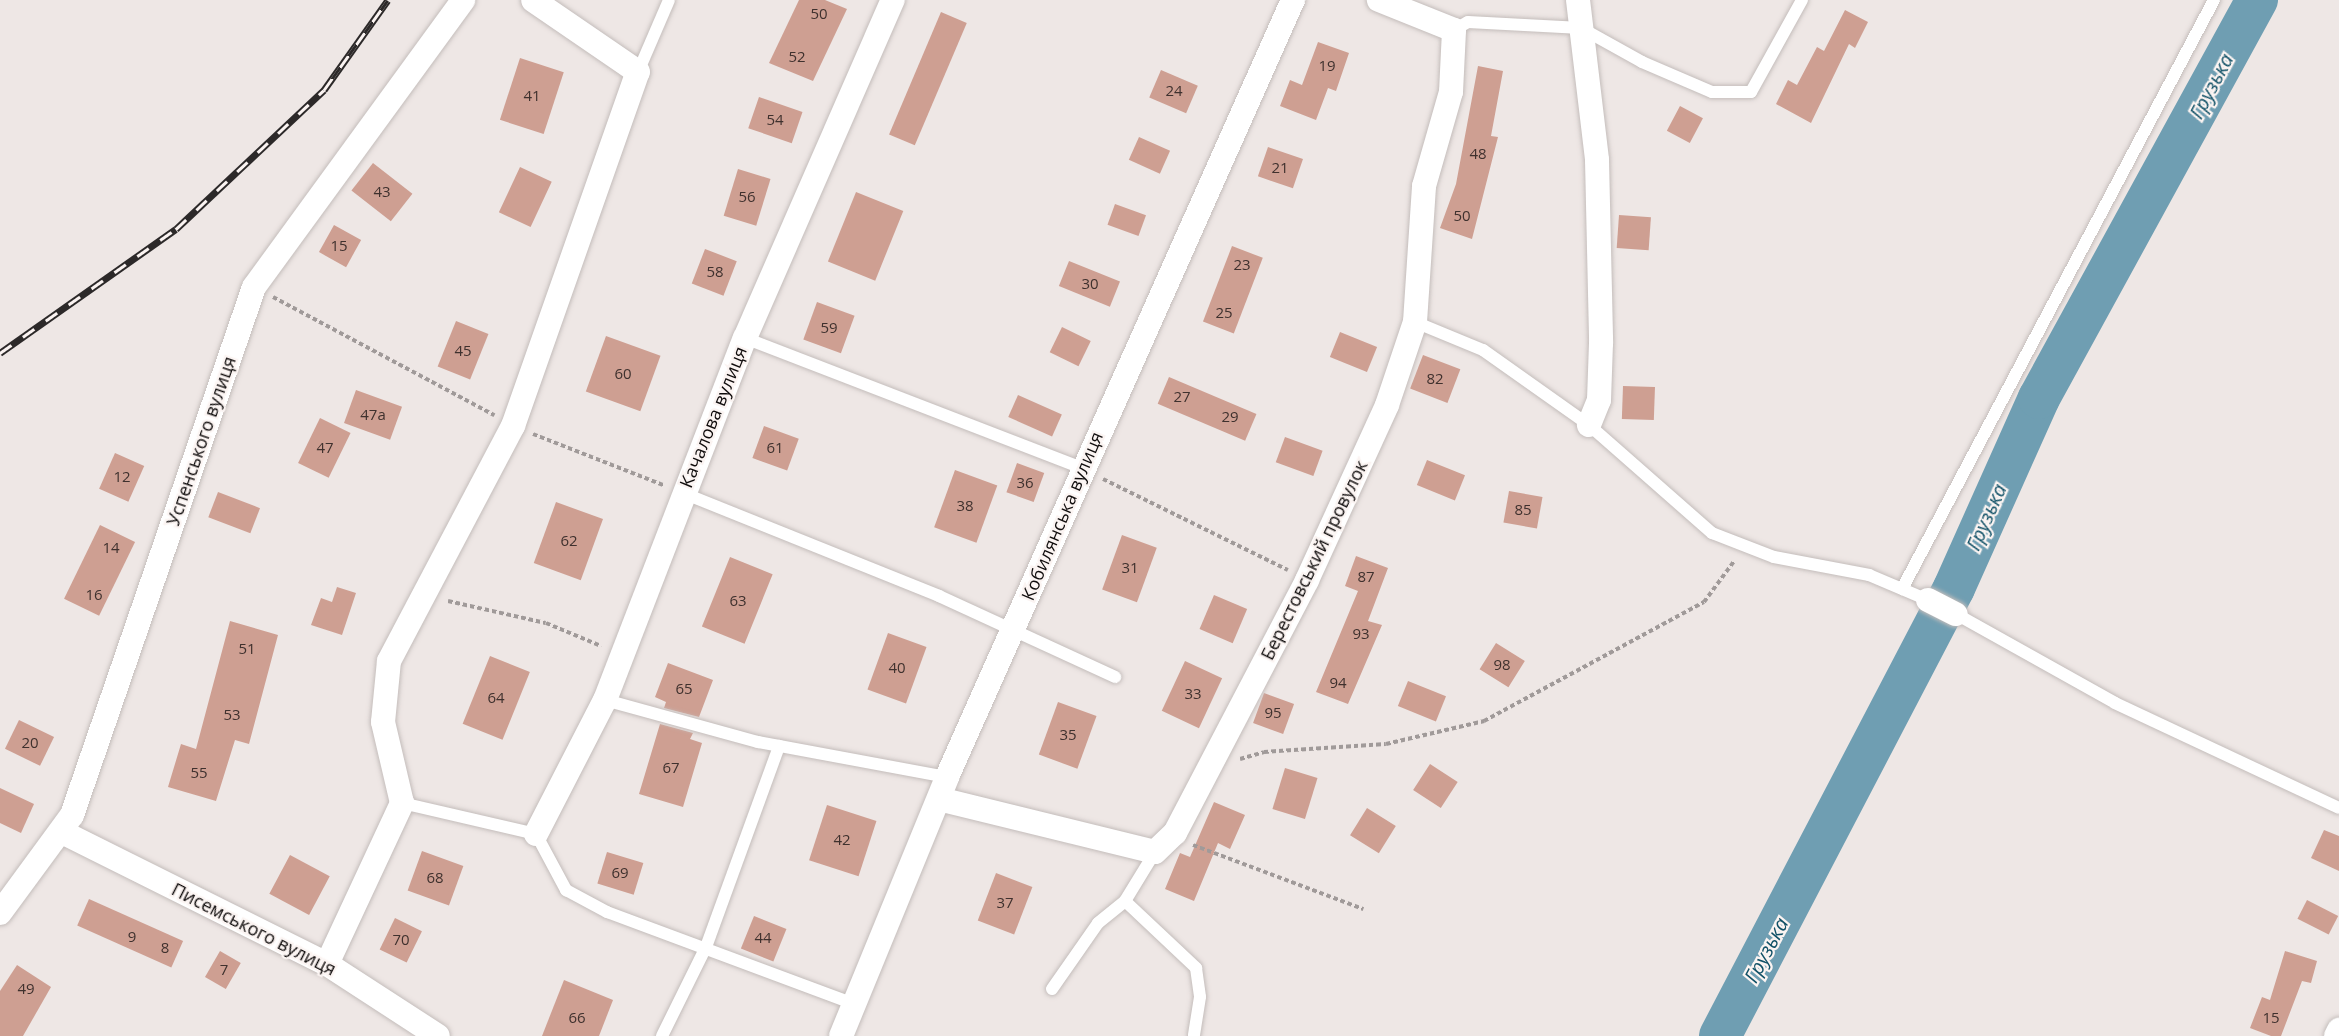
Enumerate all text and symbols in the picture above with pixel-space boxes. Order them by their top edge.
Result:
house number: 50 [810,5,828,23]
house number: 52 [788,48,806,66]
water label: Грузька [2184,49,2238,123]
house number: 19 [1318,57,1336,75]
house number: 24 [1165,82,1183,100]
house number: 41 [523,87,541,105]
house number: 54 [766,111,784,129]
house number: 48 [1469,145,1487,163]
house number: 21 [1271,159,1289,177]
house number: 43 [373,183,391,201]
house number: 56 [738,188,756,206]
house number: 50 [1453,207,1471,225]
house number: 15 [330,237,348,255]
house number: 23 [1233,256,1251,274]
house number: 58 [706,263,724,281]
house number: 30 [1081,275,1099,293]
house number: 25 [1215,304,1233,322]
house number: 59 [820,319,838,337]
house number: 45 [454,342,472,360]
street label: Качалова вулиця [675,343,751,491]
street label: Успенського вулиця [162,354,240,528]
house number: 60 [614,365,632,383]
house number: 82 [1426,370,1444,388]
house number: 27 [1173,388,1191,406]
house number: 47а [360,406,386,424]
house number: 29 [1221,408,1239,426]
street label: Кобилянська вулиця [1017,428,1107,604]
house number: 47 [316,439,334,457]
house number: 61 [766,439,784,457]
street label: Берестовський провулок [1256,457,1372,663]
house number: 12 [113,468,131,486]
house number: 36 [1016,474,1034,492]
water label: Грузька [1961,480,2011,554]
house number: 38 [956,497,974,515]
house number: 85 [1514,501,1532,519]
house number: 62 [560,532,578,550]
house number: 14 [102,539,120,557]
house number: 31 [1121,559,1139,577]
house number: 87 [1357,568,1375,586]
house number: 16 [85,586,103,604]
house number: 63 [729,592,747,610]
house number: 93 [1352,625,1370,643]
house number: 51 [238,640,256,658]
house number: 98 [1493,656,1511,674]
house number: 40 [888,659,906,677]
house number: 94 [1329,674,1347,692]
house number: 65 [675,680,693,698]
house number: 33 [1184,685,1202,703]
house number: 64 [487,689,505,707]
house number: 95 [1264,704,1282,722]
house number: 53 [223,706,241,724]
house number: 35 [1059,726,1077,744]
house number: 20 [21,734,39,752]
house number: 67 [662,759,680,777]
house number: 55 [190,764,208,782]
house number: 42 [833,831,851,849]
house number: 69 [611,864,629,882]
house number: 68 [426,869,444,887]
street label: Писемського вулиця [168,878,340,980]
house number: 37 [996,894,1014,912]
water label: Грузька [1739,913,1793,987]
house number: 9 [128,928,136,946]
house number: 44 [754,929,772,947]
house number: 70 [392,931,410,949]
house number: 8 [161,939,169,957]
house number: 7 [220,961,228,979]
house number: 49 [17,980,35,998]
house number: 66 [568,1009,586,1027]
house number: 15 [2262,1009,2280,1027]

